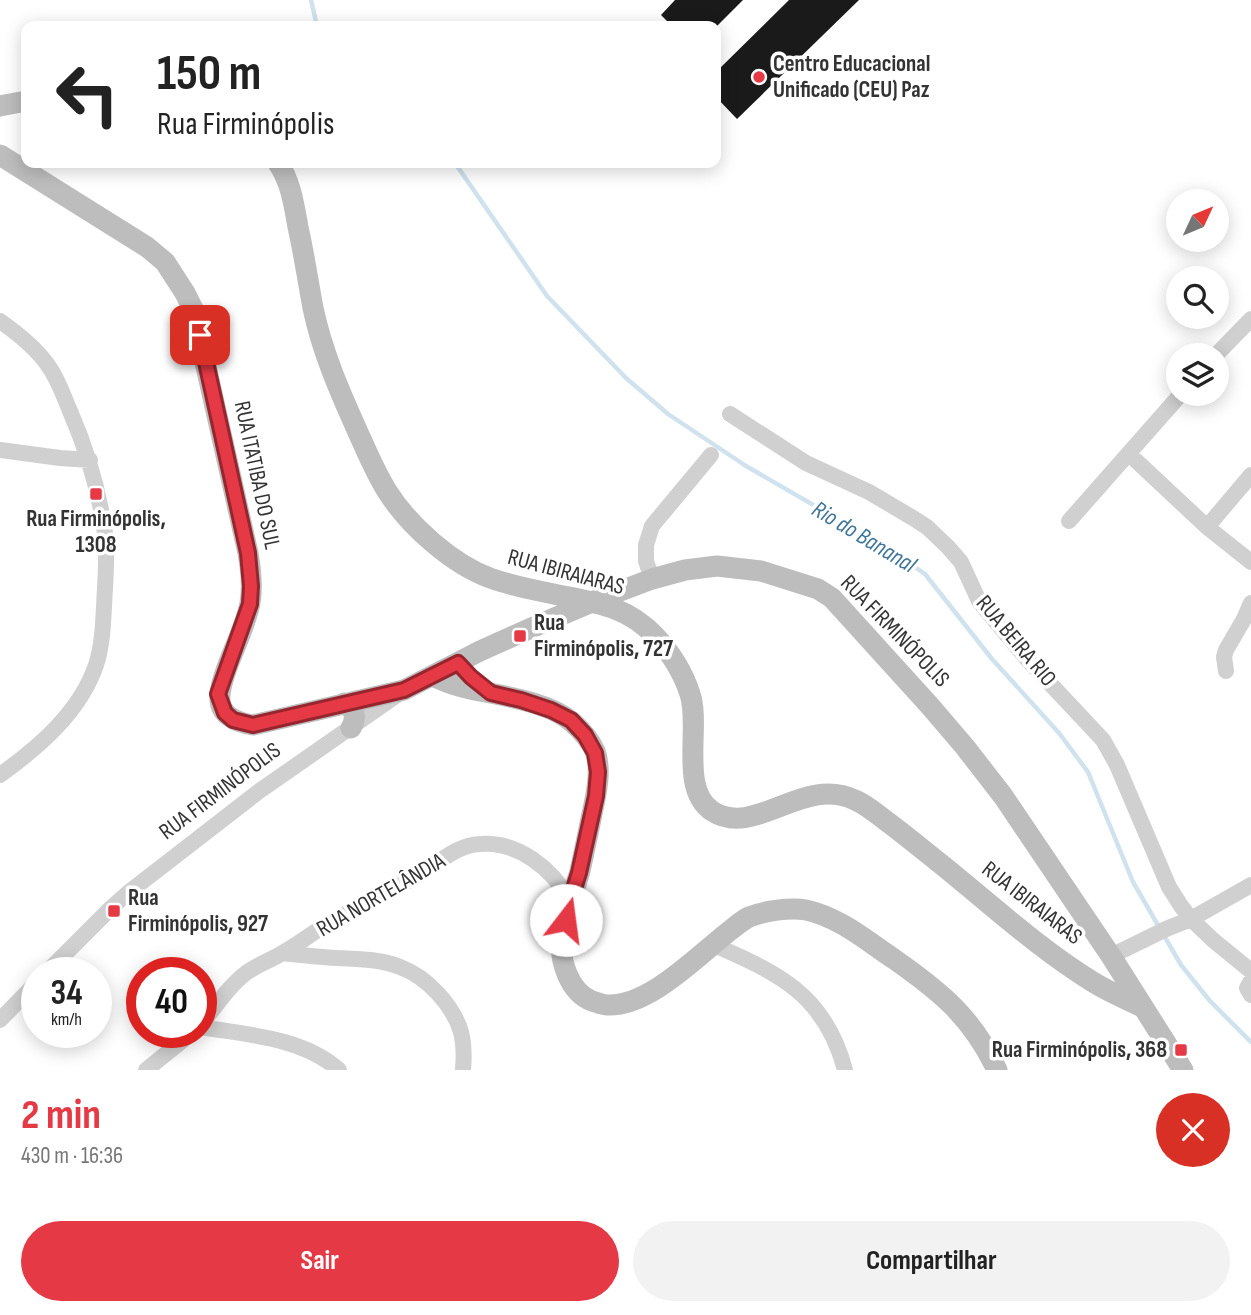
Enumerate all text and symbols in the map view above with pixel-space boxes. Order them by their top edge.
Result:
text: 150 m [157,45,261,104]
icon: left [42,49,133,140]
place label: Centro Educacional Unificado (CEU) Paz [773,50,930,104]
marker: Centro Educacional Unificado (CEU) Paz [751,69,767,85]
text: Rua Firminópolis [157,105,334,144]
north arrow [1166,189,1228,252]
map controls [1166,189,1229,406]
button: search [1166,266,1229,329]
pin [170,305,230,365]
icon: arrive [181,316,219,354]
button: layers [1166,343,1229,406]
street label: RUA ITATIBA DO SUL [228,398,286,552]
marker: Rua Firminópolis, 1308 [88,486,104,502]
water label: Rio do Bananal [807,495,922,580]
place label: Rua Firminópolis, 1308 [26,505,166,559]
street label: RUA IBIRAIARAS [505,543,627,601]
street label: RUA FIRMINÓPOLIS [835,569,955,693]
street label: RUA BEIRA RIO [970,590,1062,692]
place label: Rua Firminópolis, 727 [534,609,673,663]
marker: Rua Firminópolis, 727 [512,628,528,644]
street label: RUA FIRMINÓPOLIS [154,736,286,846]
street label: RUA NORTELÂNDIA [312,847,450,943]
street label: RUA IBIRAIARAS [976,855,1088,951]
position arrow [529,883,603,957]
place label: Rua Firminópolis, 927 [128,884,268,938]
marker: Rua Firminópolis, 927 [106,903,122,919]
speed limit sign: 40 [126,957,217,1048]
text: 34 [51,972,83,1015]
text: km/h [51,1009,82,1030]
place label: Rua Firminópolis, 368 [992,1036,1167,1064]
marker: Rua Firminópolis, 368 [1173,1042,1189,1058]
text: 2 min [21,1090,101,1141]
button: close [1156,1093,1230,1167]
text: 430 m · 16:36 [21,1142,123,1170]
button: Sair [21,1221,619,1301]
button: Compartilhar [633,1221,1230,1301]

